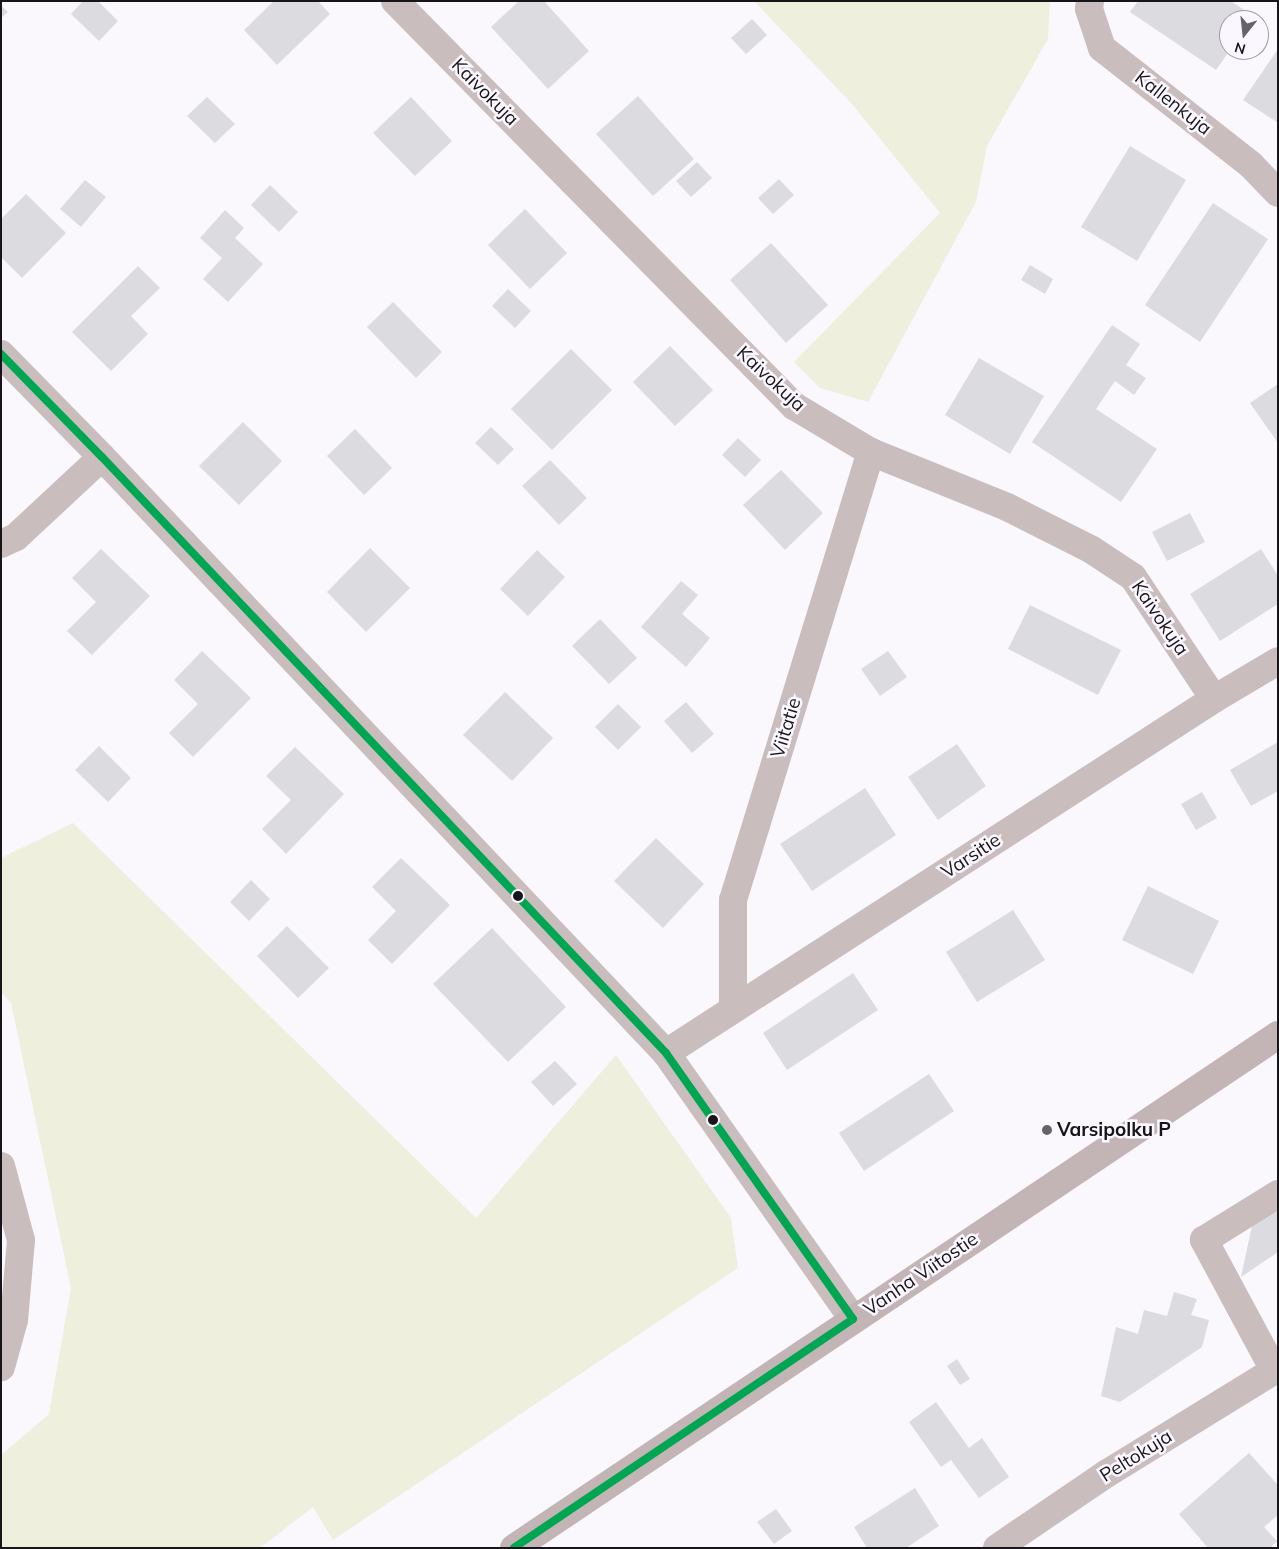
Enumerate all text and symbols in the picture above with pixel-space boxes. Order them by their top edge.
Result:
north arrow [1219,10,1269,60]
text: N [1233,38,1248,59]
street label: Kaivokuja [447,54,523,130]
street label: Kallenkuja [1130,66,1216,140]
street label: Kaivokuja [732,342,810,416]
street label: Kaivokuja [1127,576,1193,660]
street label: Viitatie [766,695,806,761]
street label: Varsitie [937,829,1005,883]
unlabelled marker [513,891,523,901]
unlabelled marker [708,1115,718,1125]
place label: Varsipolku P [1057,1119,1171,1141]
marker: Varsipolku P [1041,1124,1053,1136]
street label: Vanha Viitostie [860,1227,982,1321]
street label: Peltokuja [1096,1425,1176,1487]

